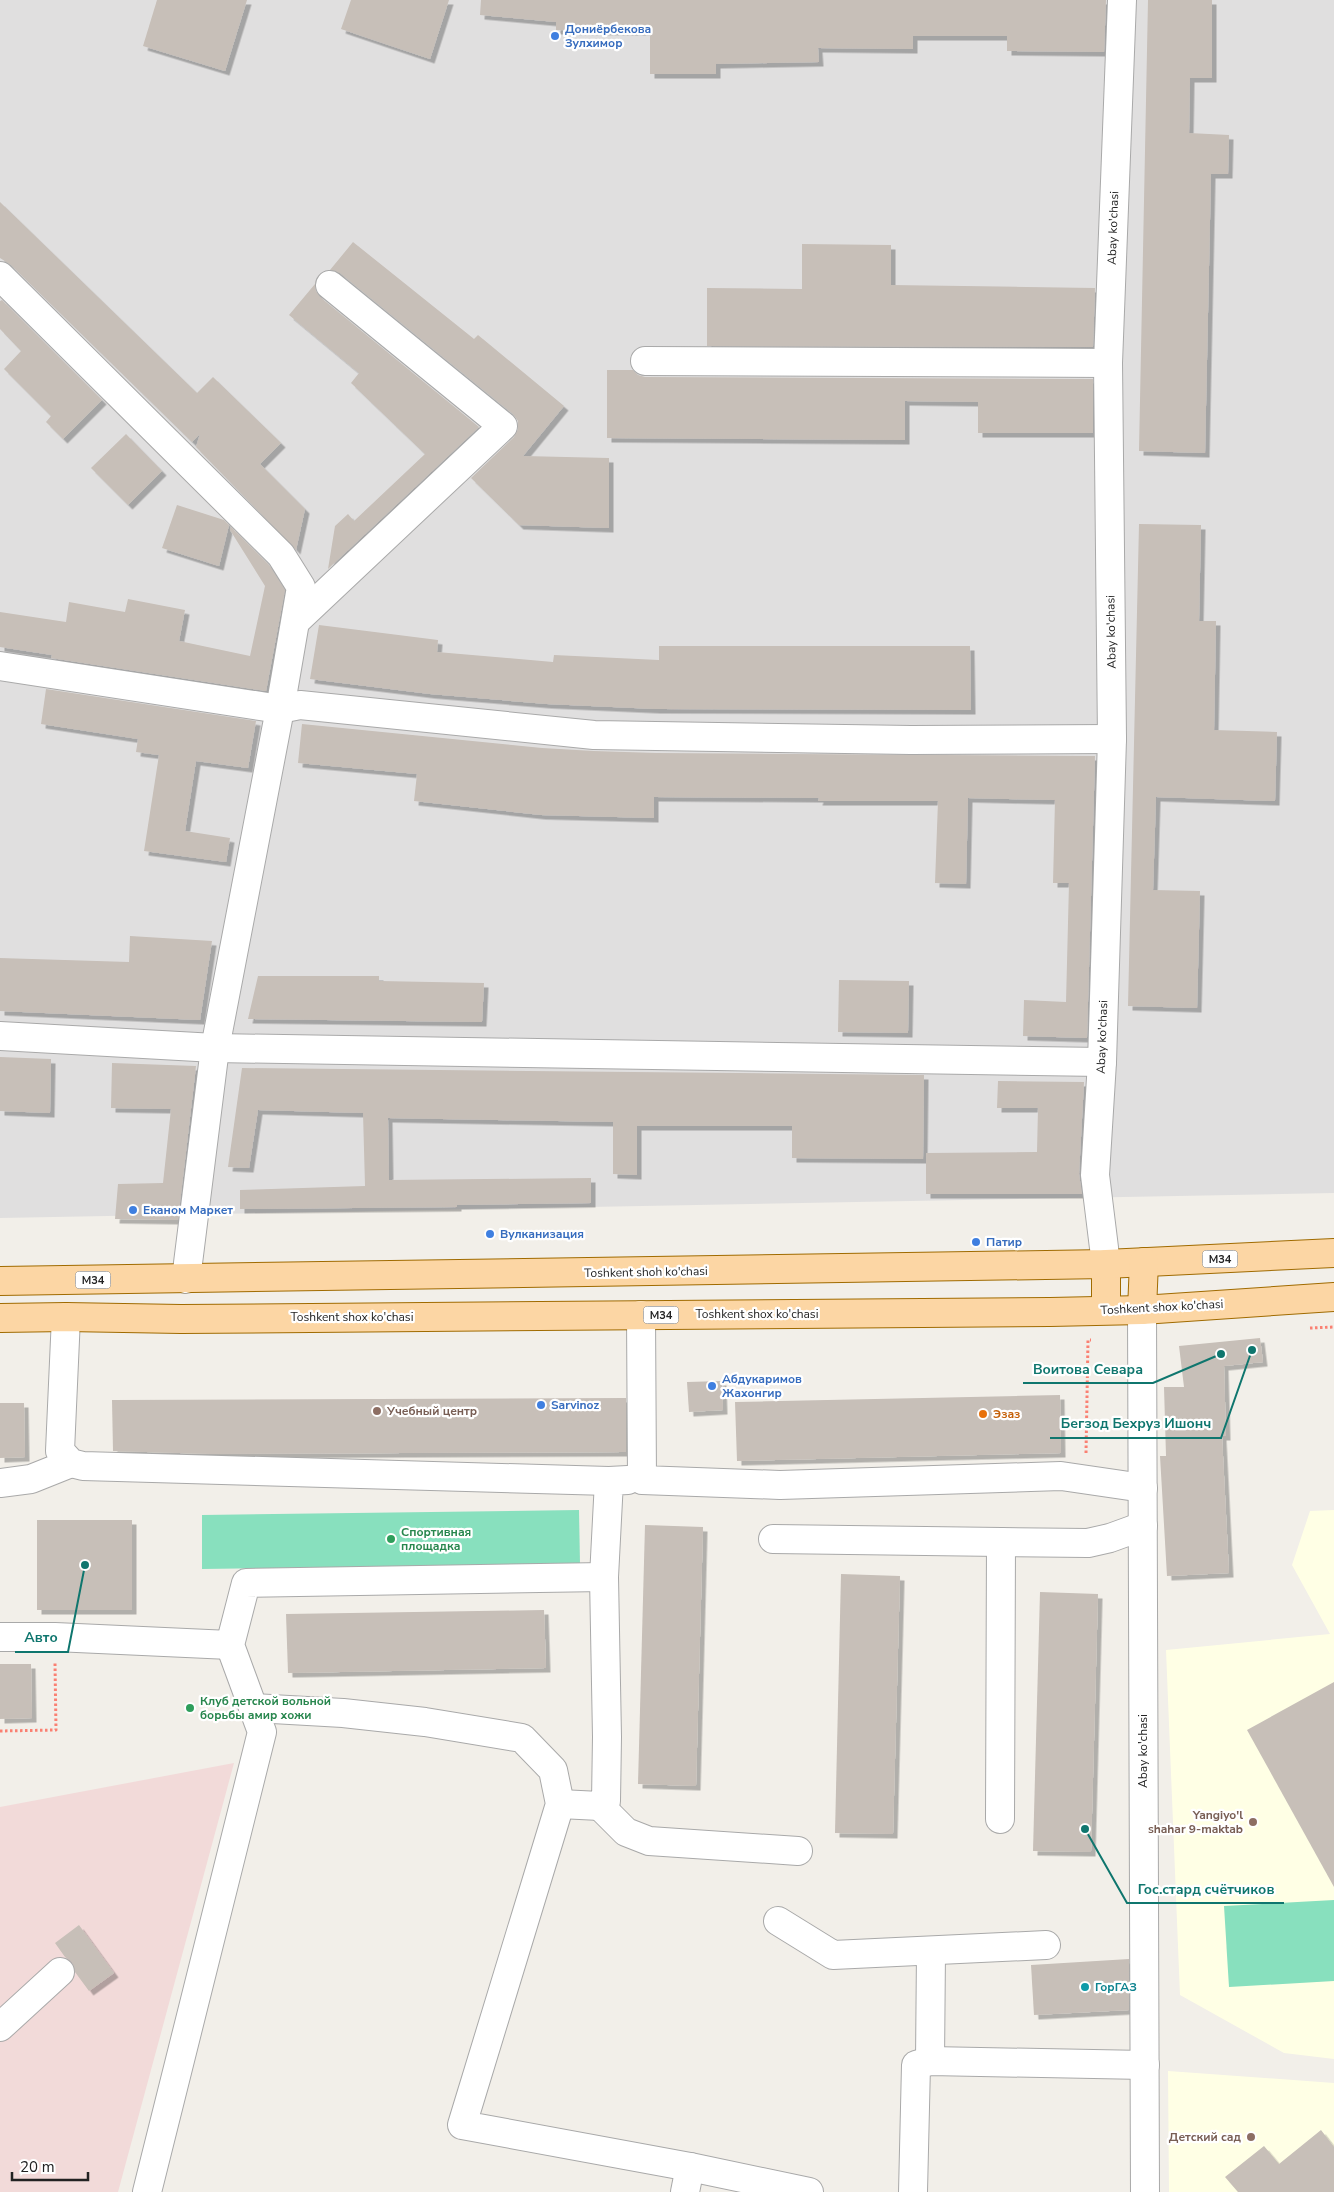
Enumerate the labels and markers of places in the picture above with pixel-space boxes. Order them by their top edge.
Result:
place label: Дониёрбекова Зулхимор [565,21,651,51]
marker: Дониёрбекова Зулхимор [549,30,561,42]
place label: Еканом Маркет [143,1202,233,1218]
marker: Еканом Маркет [127,1204,139,1216]
place label: Вулканизация [500,1226,584,1242]
marker: Вулканизация [484,1228,496,1240]
place label: Патир [986,1234,1022,1250]
marker: Патир [970,1236,982,1248]
callout: Воитова Севара [1023,1354,1153,1383]
place label: Абдукаримов Жахонгир [722,1371,802,1401]
marker: Абдукаримов Жахонгир [706,1380,718,1392]
place label: Sarvinoz [551,1397,599,1413]
marker: Sarvinoz [535,1399,547,1411]
place label: Учебный центр [386,1403,477,1419]
marker: Учебный центр [371,1405,383,1417]
place label: Эзаз [993,1406,1020,1422]
marker: Эзаз [977,1408,989,1420]
callout: Бегзод Бехруз Ишонч [1050,1409,1221,1438]
place label: Спортивная площадка [401,1524,471,1554]
marker: Спортивная площадка [385,1533,397,1545]
callout: Авто [15,1623,68,1652]
place label: Клуб детской вольной борьбы амир хожи [200,1693,331,1723]
marker: Клуб детской вольной борьбы амир хожи [184,1702,196,1714]
place label: Yangiyo'l shahar 9-maktab [1148,1807,1243,1837]
marker: Yangiyo'l shahar 9-maktab [1247,1816,1259,1828]
callout: Гос.стард счётчиков [1127,1874,1284,1903]
place label: ГорГАЗ [1095,1979,1137,1995]
marker: ГорГАЗ [1079,1981,1091,1993]
place label: Детский сад [1169,2129,1242,2145]
marker: Детский сад [1245,2131,1257,2143]

